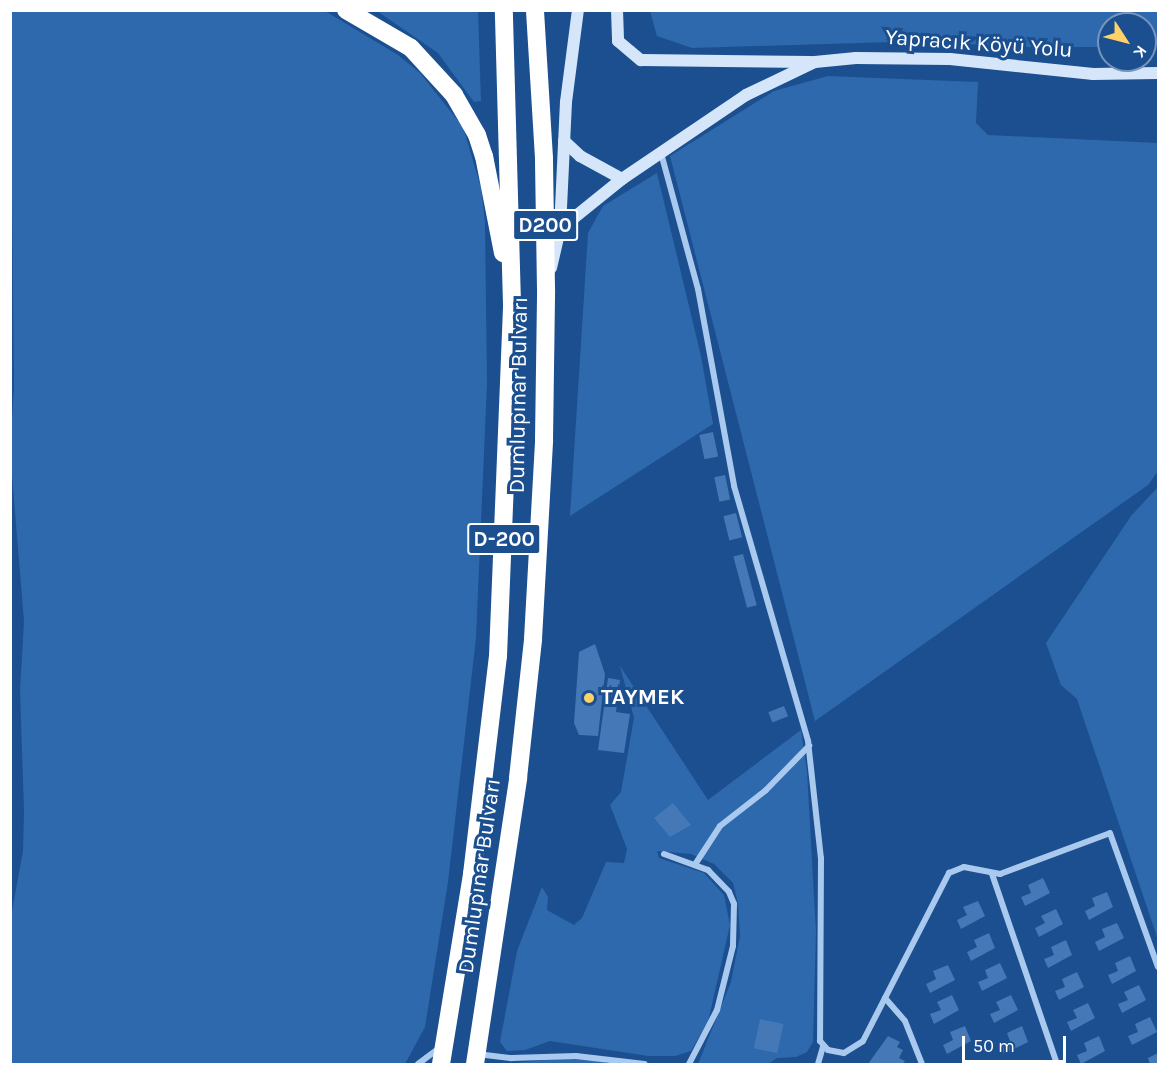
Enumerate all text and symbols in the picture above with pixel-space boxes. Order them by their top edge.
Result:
north arrow [1097,12,1157,72]
street label: Yapracık Köyü Yolu [885,24,1073,64]
text: K [1130,42,1151,62]
road number: D200 [512,207,578,243]
street label: Dumlupınar Bulvarı [504,296,534,494]
road number: D-200 [466,521,542,557]
place label: TAYMEK [601,685,684,711]
marker: TAYMEK [582,691,596,705]
street label: Dumlupınar Bulvarı [453,777,507,975]
scale bar [965,1024,1068,1062]
text: 50 m [973,1035,1015,1057]

